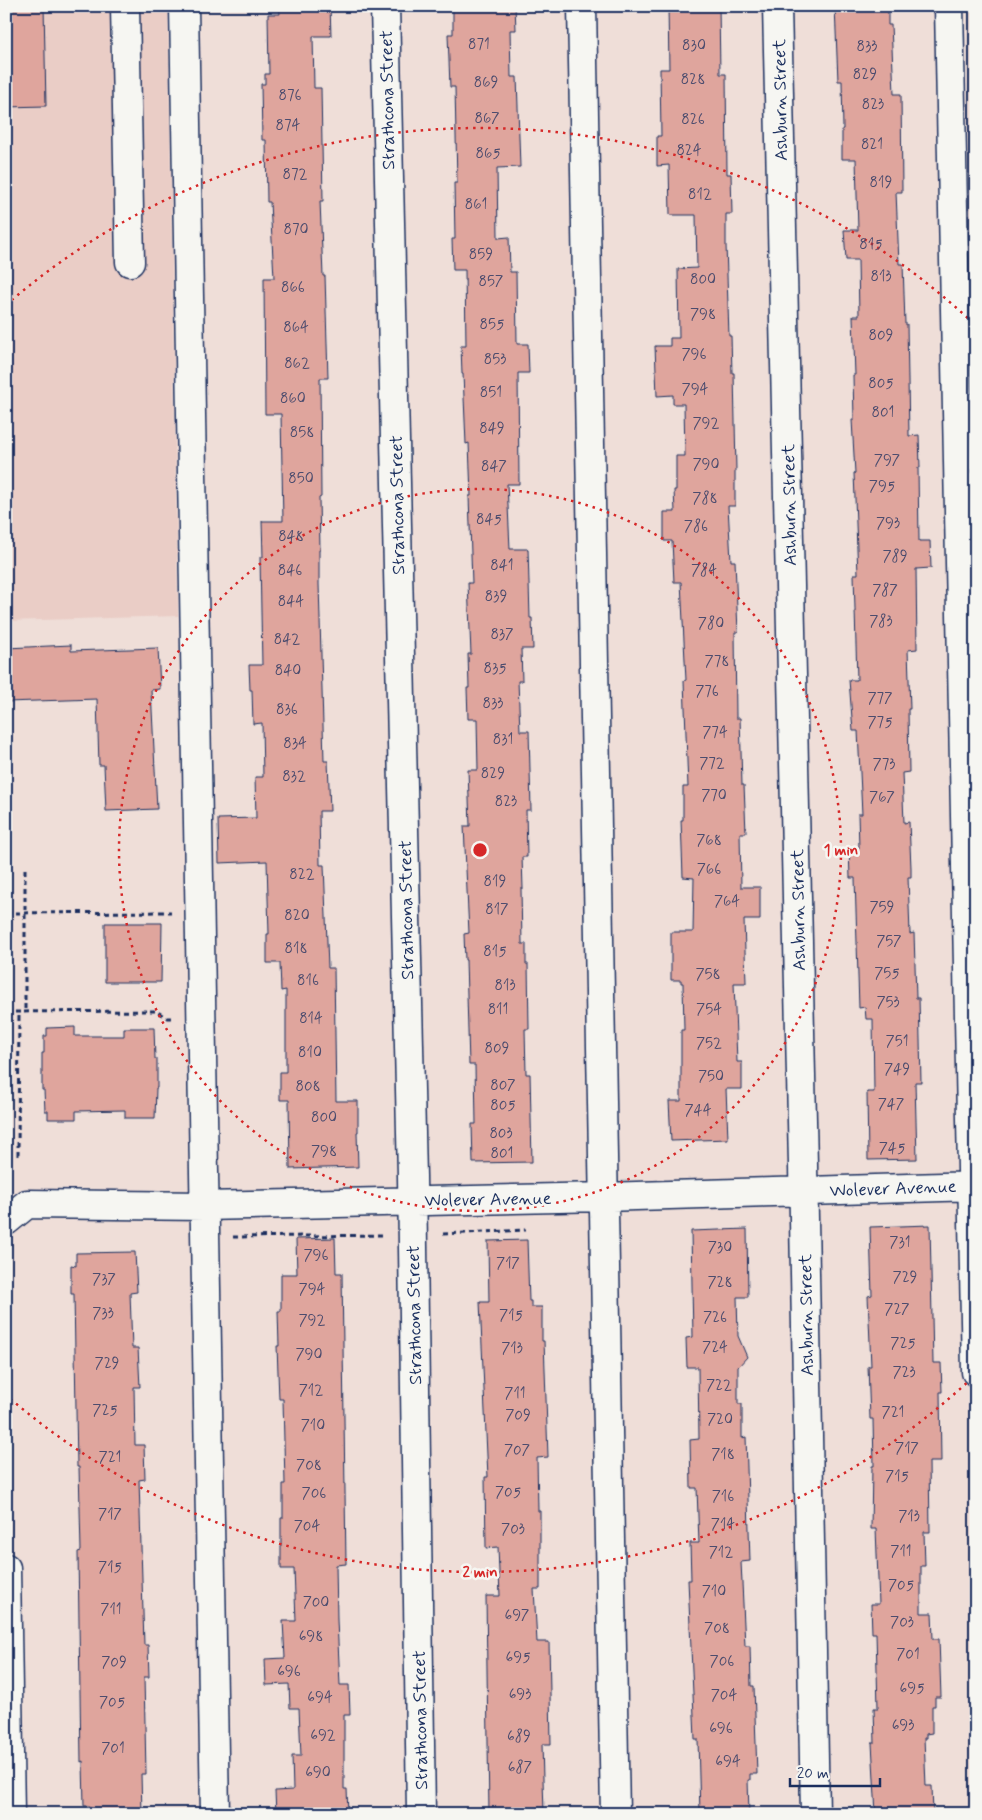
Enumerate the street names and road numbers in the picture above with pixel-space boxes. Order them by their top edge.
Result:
street label: Strathcona Street [375,30,401,170]
street label: Ashburn Street [768,38,794,161]
street label: Strathcona Street [385,435,411,575]
street label: Ashburn Street [777,443,803,566]
street label: Strathcona Street [394,840,420,980]
street label: Ashburn Street [786,848,812,971]
street label: Wolever Avenue [829,1175,957,1203]
street label: Wolever Avenue [424,1187,552,1213]
street label: Strathcona Street [402,1245,428,1385]
street label: Ashburn Street [794,1253,820,1376]
street label: Strathcona Street [408,1650,434,1790]

